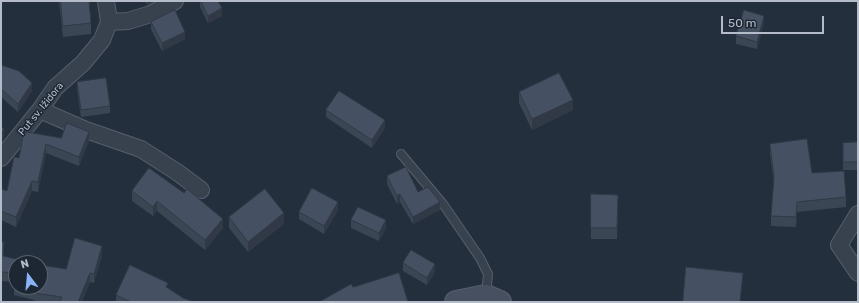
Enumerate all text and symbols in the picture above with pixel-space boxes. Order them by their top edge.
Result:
scale bar [723,8,826,34]
text: 50 m [728,16,756,30]
street label: Put sv. Ižidora [16,80,66,138]
north arrow [8,255,48,295]
text: N [19,257,30,271]

